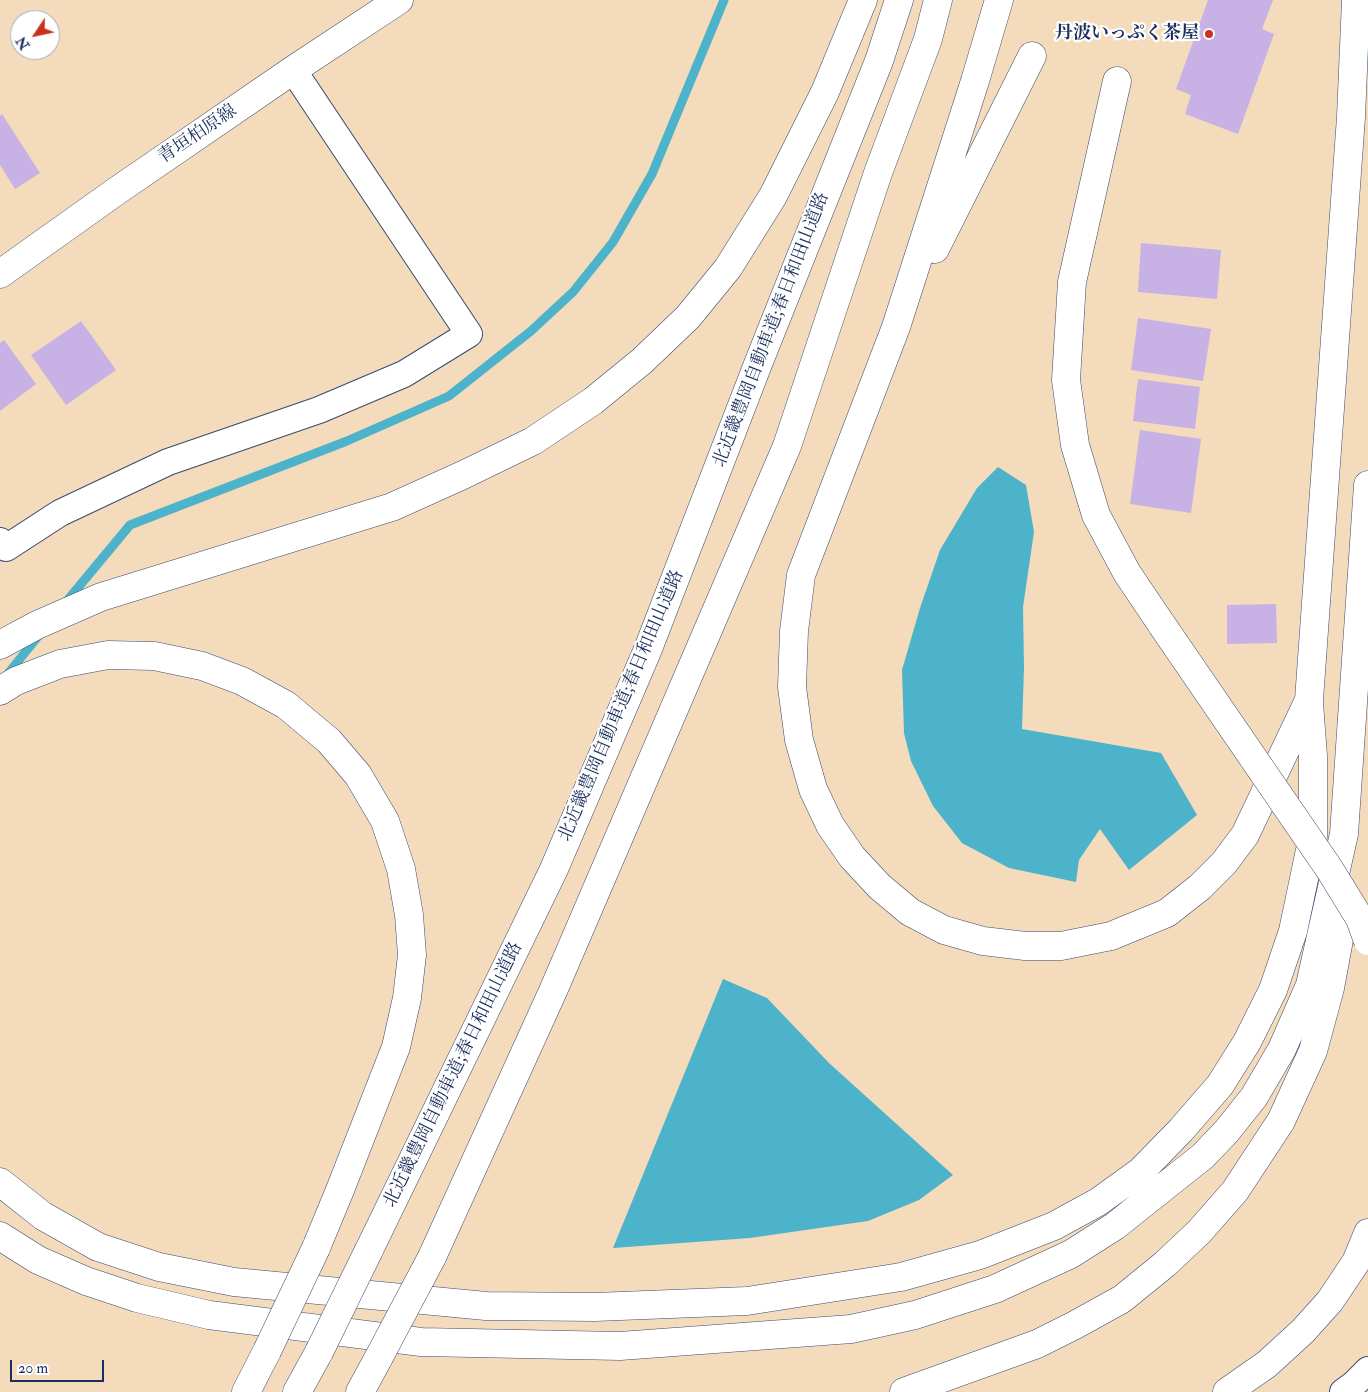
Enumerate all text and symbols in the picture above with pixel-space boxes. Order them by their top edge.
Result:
north arrow [10,10,60,60]
place label: 丹波いっぷく茶屋 [1055,23,1199,45]
marker: 丹波いっぷく茶屋 [1203,28,1215,40]
text: N [12,33,34,53]
street label: 青垣柏原線 [155,101,241,169]
street label: 北近畿豊岡自動車道;春日和田山道路 [710,190,834,470]
street label: 北近畿豊岡自動車道;春日和田山道路 [555,567,689,845]
street label: 北近畿豊岡自動車道;春日和田山道路 [380,939,528,1211]
scale bar [12,1350,106,1382]
text: 20 m [18,1359,48,1378]

